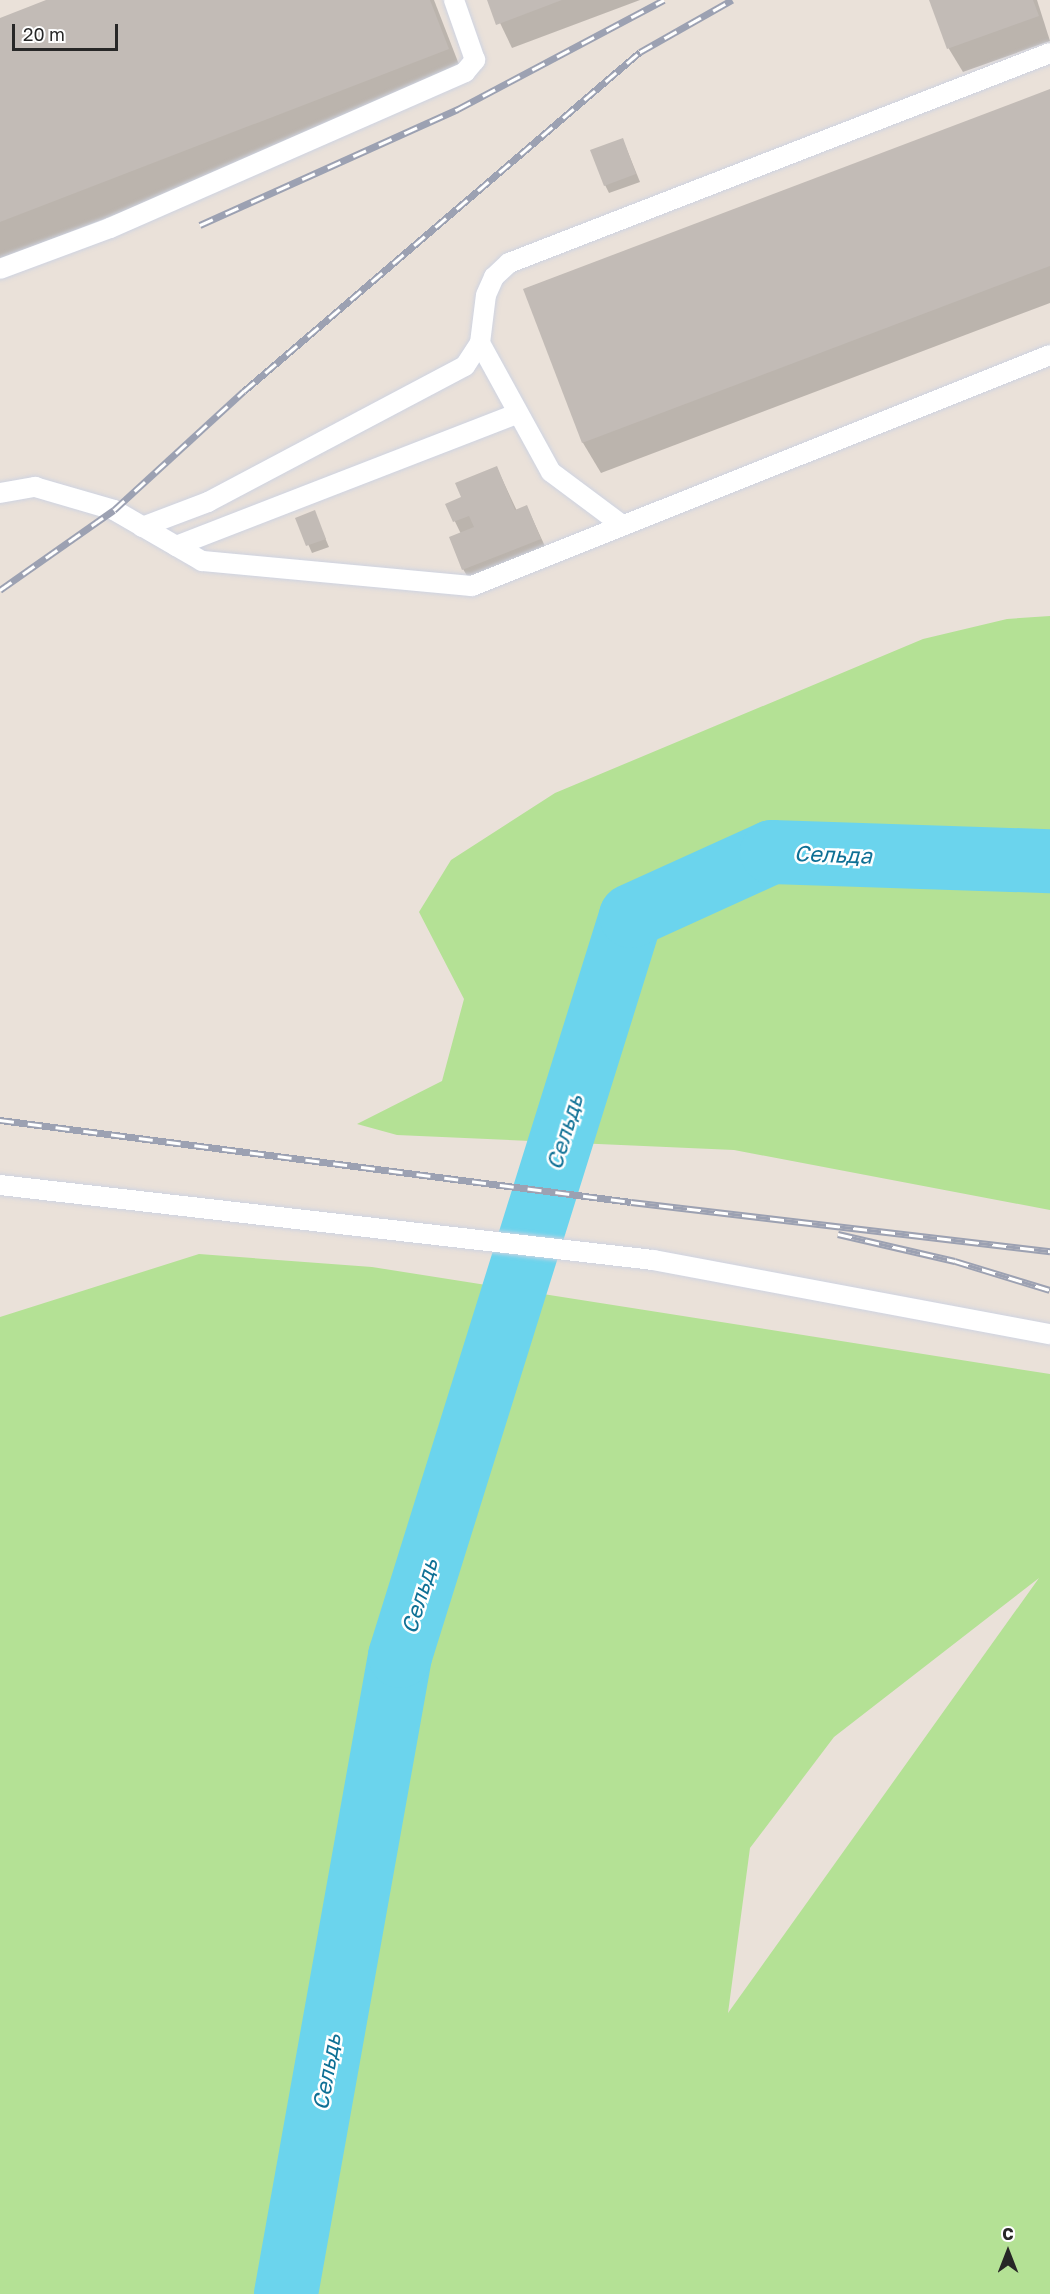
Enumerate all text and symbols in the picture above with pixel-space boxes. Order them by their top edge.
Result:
scale bar [15,12,122,50]
text: 20 m [23,23,65,45]
water label: Сельда [794,839,872,869]
water label: Сельдь [540,1091,588,1173]
water label: Сельдь [395,1555,443,1637]
water label: Сельдь [306,2032,346,2112]
north arrow [978,2222,1038,2282]
text: С [1002,2224,1014,2244]

